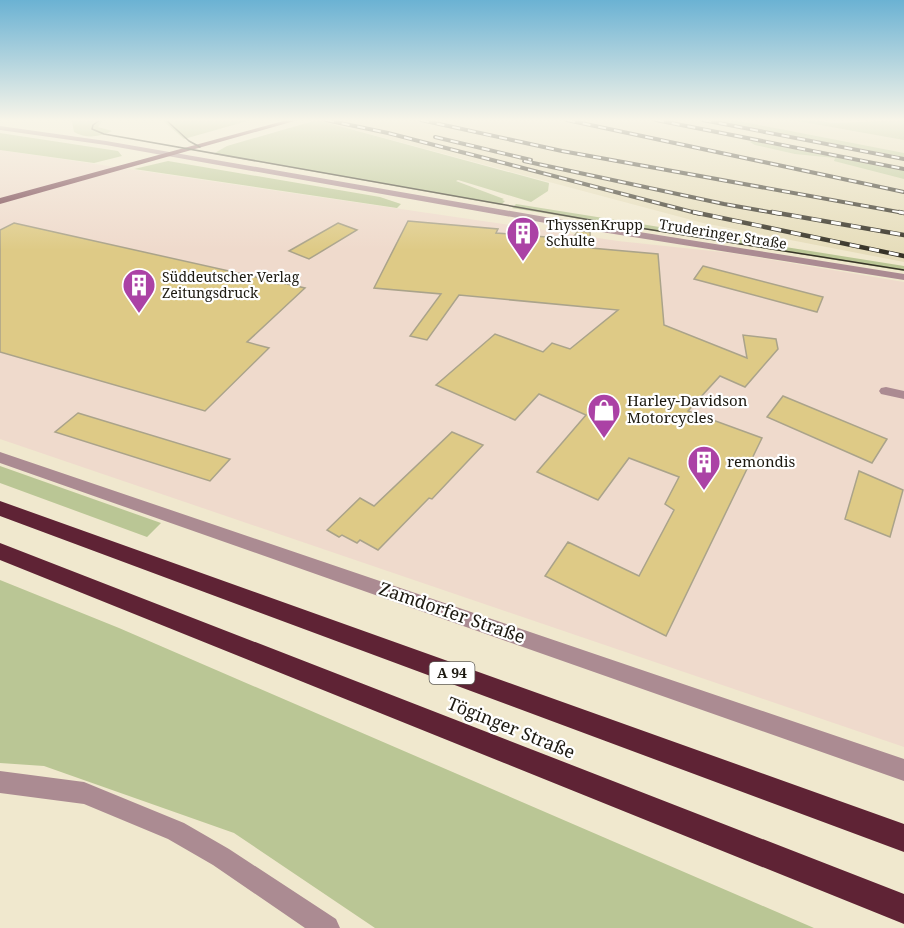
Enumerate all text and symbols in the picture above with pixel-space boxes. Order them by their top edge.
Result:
street label: Truderinger Straße [658,214,788,253]
building icon: ThyssenKrupp Schulte [505,215,541,262]
place label: ThyssenKrupp Schulte [546,215,643,250]
building icon: Süddeutscher Verlag Zeitungsdruck [121,267,157,314]
place label: Süddeutscher Verlag Zeitungsdruck [162,267,300,302]
place label: Harley-Davidson Motorcycles [627,390,748,427]
shop icon: Harley-Davidson Motorcycles [586,392,622,439]
building icon: remondis [686,444,722,491]
place label: remondis [727,451,796,471]
street label: Zamdorfer Straße [376,576,528,648]
road number: A 94 [430,662,474,684]
street label: Töginger Straße [444,691,579,764]

